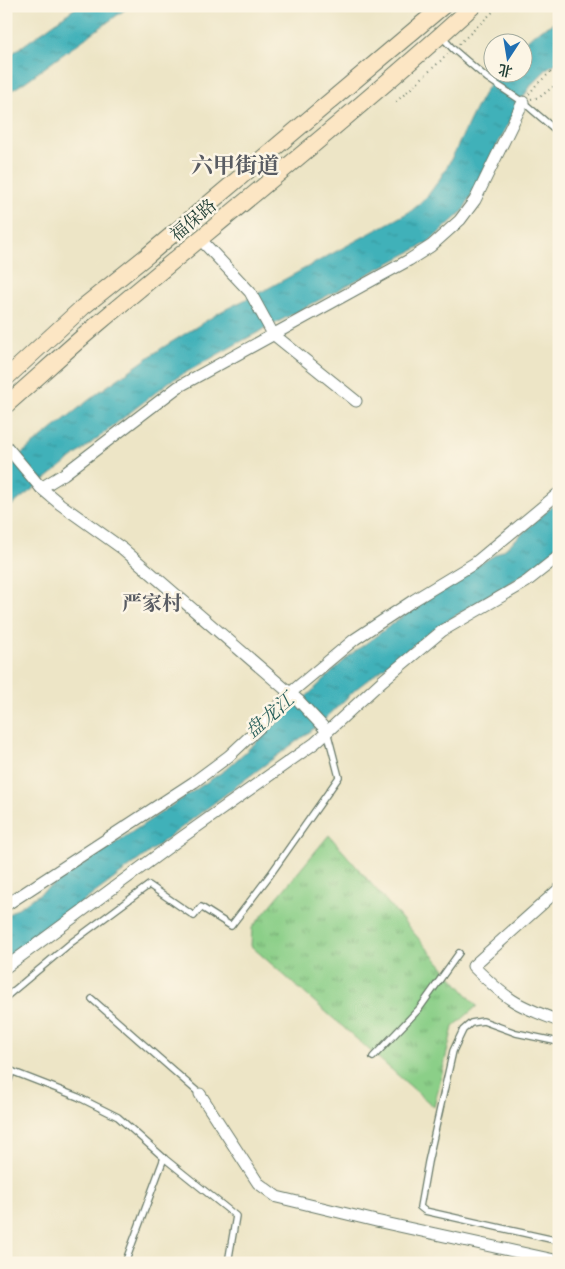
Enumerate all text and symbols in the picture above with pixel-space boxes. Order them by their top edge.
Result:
north arrow [482,32,532,82]
text: 北 [497,59,514,80]
district label: 六甲街道 [191,153,279,180]
street label: 福保路 [165,194,221,247]
district label: 严家村 [122,592,182,617]
water label: 盘龙江 [240,686,301,744]

